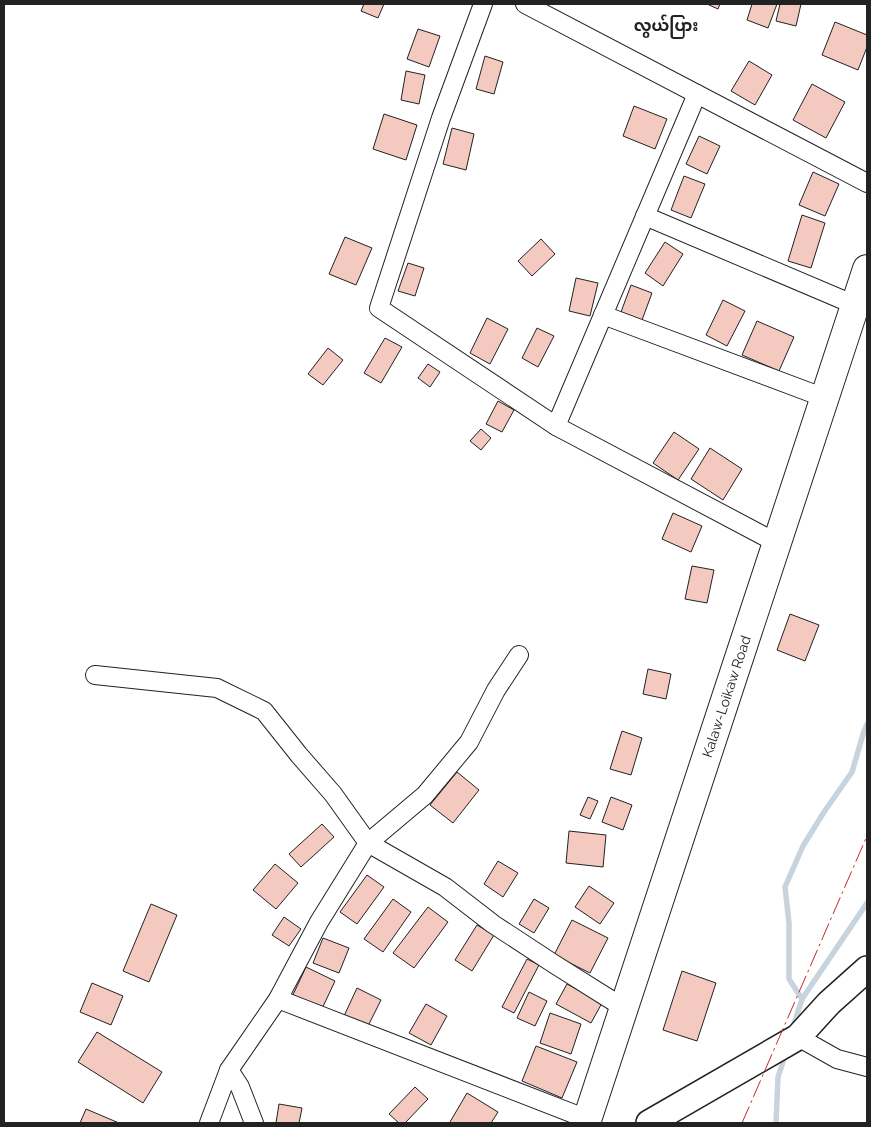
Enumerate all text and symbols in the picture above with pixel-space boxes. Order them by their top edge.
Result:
district label: လွယ်ပြား [634,14,698,39]
street label: Kalaw-Loikaw Road [699,633,754,760]

